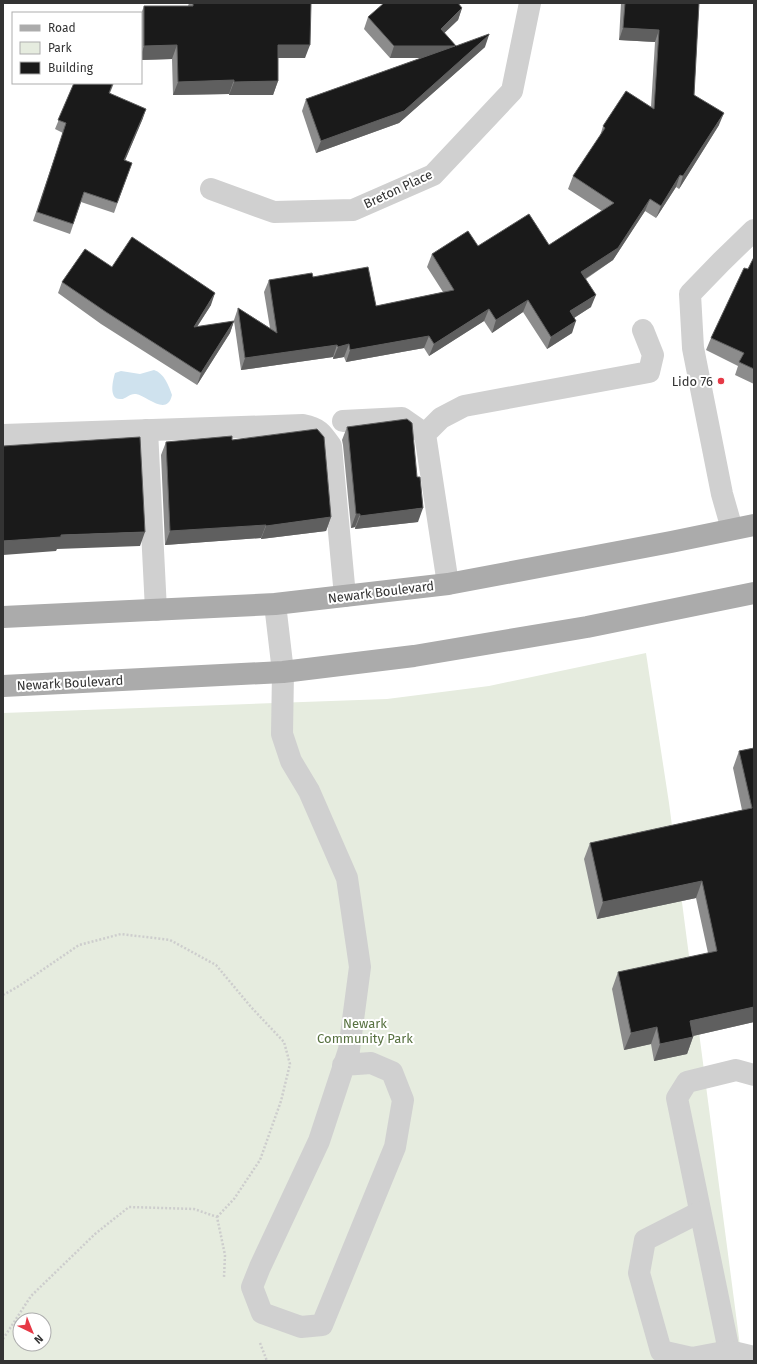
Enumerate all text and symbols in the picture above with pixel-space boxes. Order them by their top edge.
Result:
legend [12,12,142,84]
text: Road [48,21,76,35]
text: Park [48,41,72,55]
text: Building [48,61,94,75]
street label: Breton Place [361,167,435,211]
place label: Lido 76 [672,374,713,389]
marker: Lido 76 [716,376,726,386]
street label: Newark Boulevard [327,578,435,606]
street label: Newark Boulevard [16,673,124,693]
park label: Newark Community Park [317,1016,413,1046]
north arrow [12,1312,52,1352]
text: N [31,1332,46,1346]

